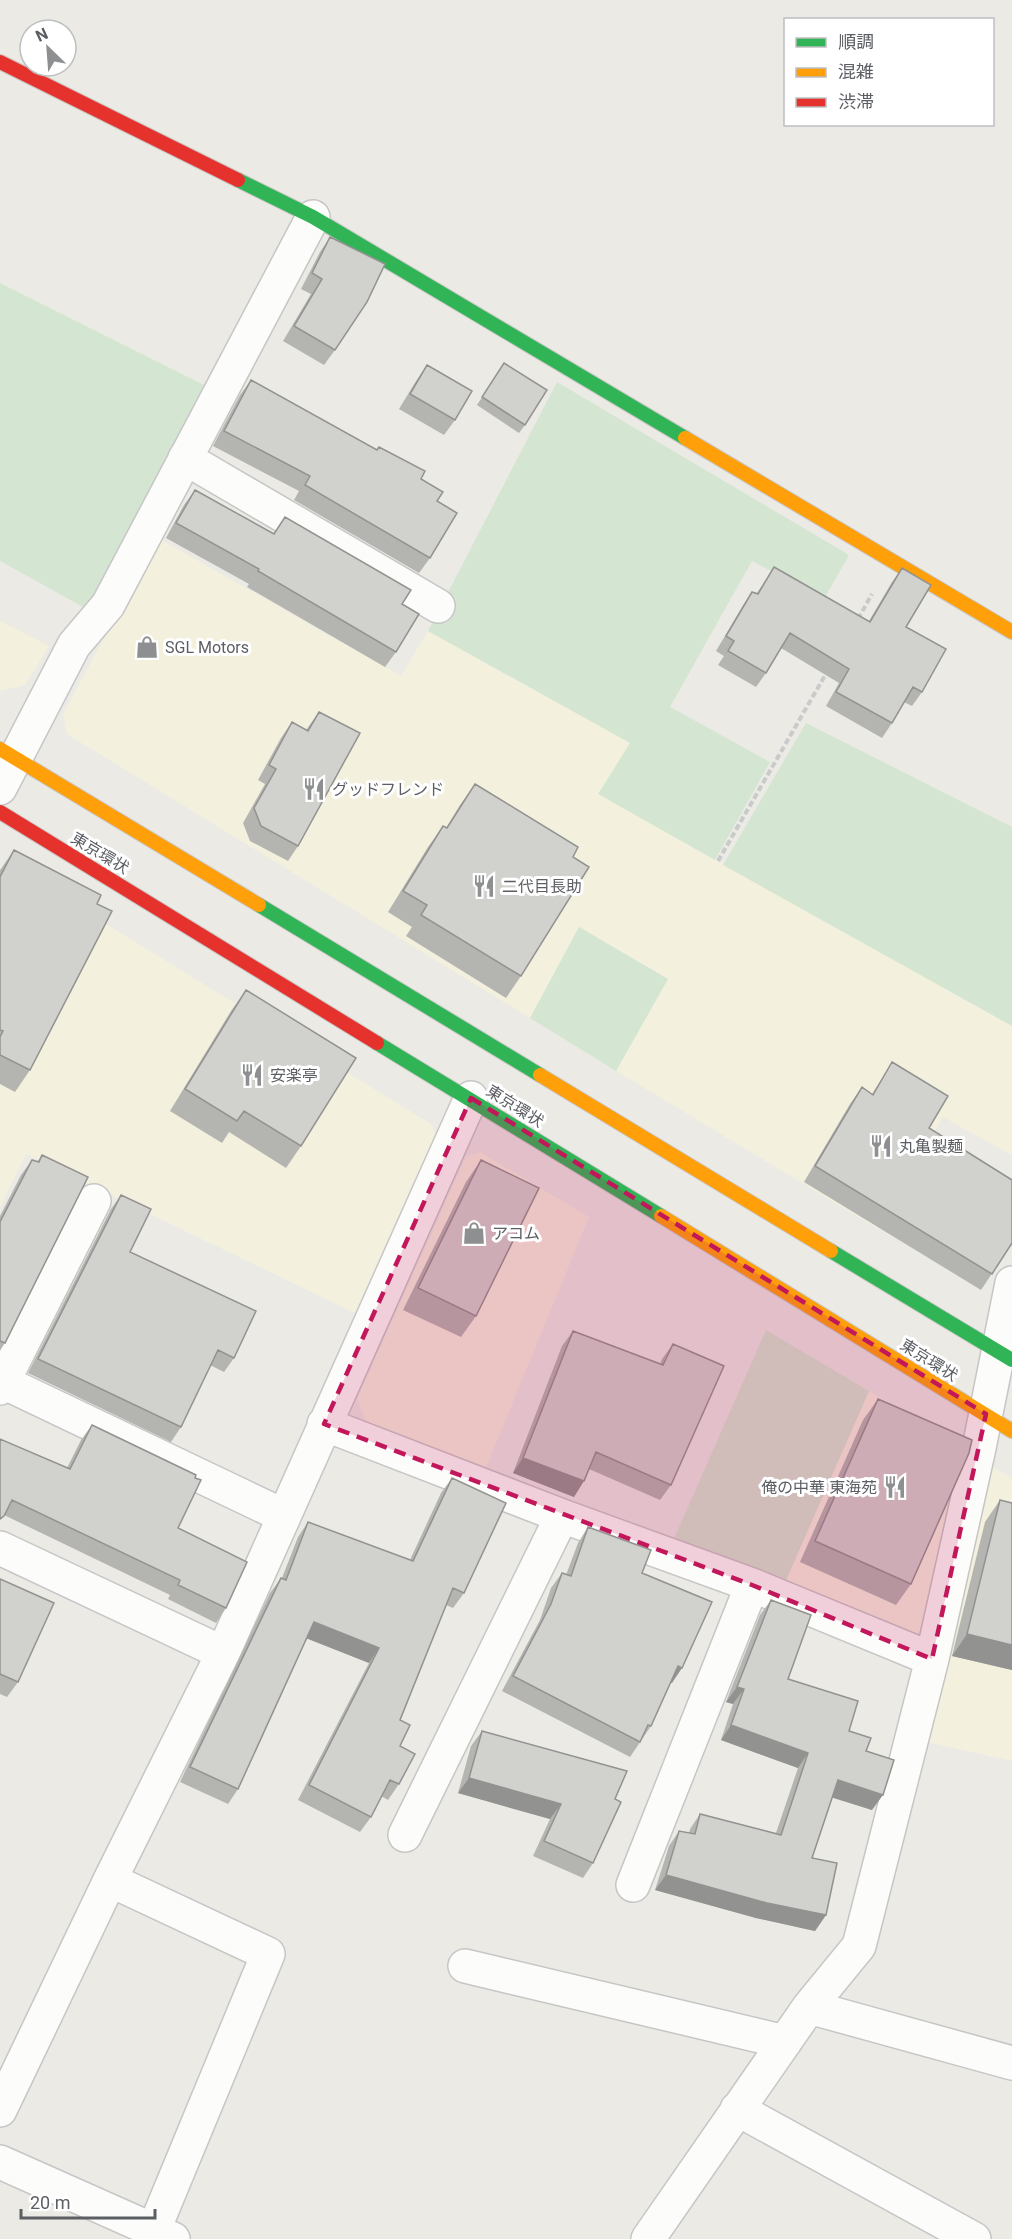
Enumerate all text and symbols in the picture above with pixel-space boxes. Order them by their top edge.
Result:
north arrow [18,18,78,78]
legend [784,18,994,126]
text: N [33,24,51,46]
text: 順調 [838,31,874,52]
text: 混雑 [838,61,874,82]
text: 渋滞 [838,91,874,112]
shop icon: SGL Motors [134,634,160,660]
place label: SGL Motors [165,638,249,657]
restaurant icon: グッドフレンド [301,776,327,802]
place label: グッドフレンド [332,780,444,799]
street label: 東京環状 [68,828,132,878]
restaurant icon: 二代目長助 [471,873,497,899]
place label: 二代目長助 [502,877,582,896]
restaurant icon: 安楽亭 [239,1062,265,1088]
place label: 安楽亭 [270,1066,318,1085]
street label: 東京環状 [483,1081,547,1131]
restaurant icon: 丸亀製麺 [868,1133,894,1159]
place label: 丸亀製麺 [899,1137,963,1156]
shop icon: アコム [461,1220,487,1246]
place label: アコム [492,1224,540,1243]
street label: 東京環状 [897,1335,961,1385]
restaurant icon: 俺の中華 東海苑 [882,1474,908,1500]
place label: 俺の中華 東海苑 [761,1478,877,1497]
scale bar [21,2182,154,2220]
text: 20 m [30,2192,70,2213]

